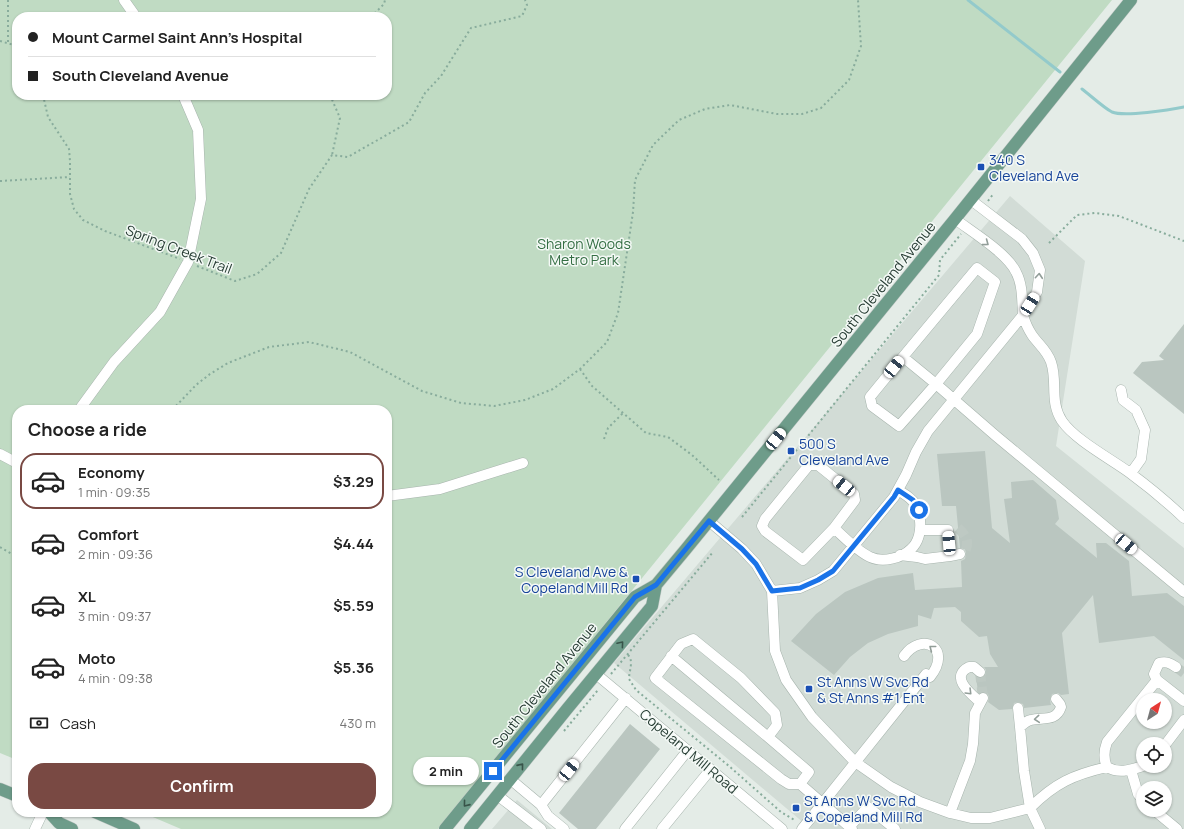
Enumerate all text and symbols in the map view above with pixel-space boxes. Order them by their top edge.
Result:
text: Mount Carmel Saint Ann's Hospital [52,27,302,48]
text: South Cleveland Avenue [52,65,229,86]
place label: 340 S Cleveland Ave [989,150,1079,185]
marker: 340 S Cleveland Ave [976,162,986,172]
street label: South Cleveland Avenue [826,217,940,351]
street label: Spring Creek Trail [123,220,235,278]
park label: Sharon Woods Metro Park [537,234,631,269]
one-way arrow [982,238,989,245]
one-way arrow [1034,273,1043,279]
car [1019,291,1041,317]
car [882,354,906,380]
text: Choose a ride [28,417,147,441]
car [764,426,788,452]
place label: 500 S Cleveland Ave [799,434,889,469]
marker: 500 S Cleveland Ave [786,446,796,456]
text: Economy [78,462,145,483]
icon: car [30,463,66,499]
text: $3.29 [333,471,374,492]
car [831,474,857,498]
text: 1 min · 09:35 [78,483,150,501]
route start [910,501,928,519]
text: Comfort [78,524,139,545]
icon: car [30,525,66,561]
car [942,531,956,555]
car [1113,532,1139,556]
text: $4.44 [333,533,374,554]
text: 2 min · 09:36 [78,545,153,563]
place label: S Cleveland Ave & Copeland Mill Rd [515,562,628,597]
marker: S Cleveland Ave & Copeland Mill Rd [631,574,641,584]
text: XL [78,586,96,607]
icon: car [30,587,66,623]
text: $5.59 [333,595,374,616]
text: 3 min · 09:37 [78,607,151,625]
street label: South Cleveland Avenue [487,618,601,752]
one-way arrow [617,641,624,649]
one-way arrow [930,646,937,653]
text: Moto [78,648,115,669]
icon: car [30,649,66,685]
text: $5.36 [333,657,374,678]
text: 4 min · 09:38 [78,669,153,687]
place label: St Anns W Svc Rd & St Anns #1 Ent [817,672,929,707]
marker: St Anns W Svc Rd & St Anns #1 Ent [804,684,814,694]
one-way arrow [964,687,972,695]
north arrow [1136,693,1172,729]
map controls [1136,693,1172,817]
street label: Copeland Mill Road [636,704,742,798]
icon: cash [28,712,50,734]
text: Cash [60,713,96,734]
text: 430 m [340,714,376,732]
one-way arrow [1034,715,1040,724]
button: locate [1136,737,1172,773]
callout: 2 min [413,757,479,785]
car [557,757,581,783]
text: 2 min [429,762,463,780]
route end [484,762,502,780]
button: Confirm [28,763,376,809]
one-way arrow [516,764,523,771]
button: layers [1136,781,1172,817]
place label: St Anns W Svc Rd & Copeland Mill Rd [804,791,923,826]
one-way arrow [464,799,471,806]
marker: St Anns W Svc Rd & Copeland Mill Rd [791,803,801,813]

